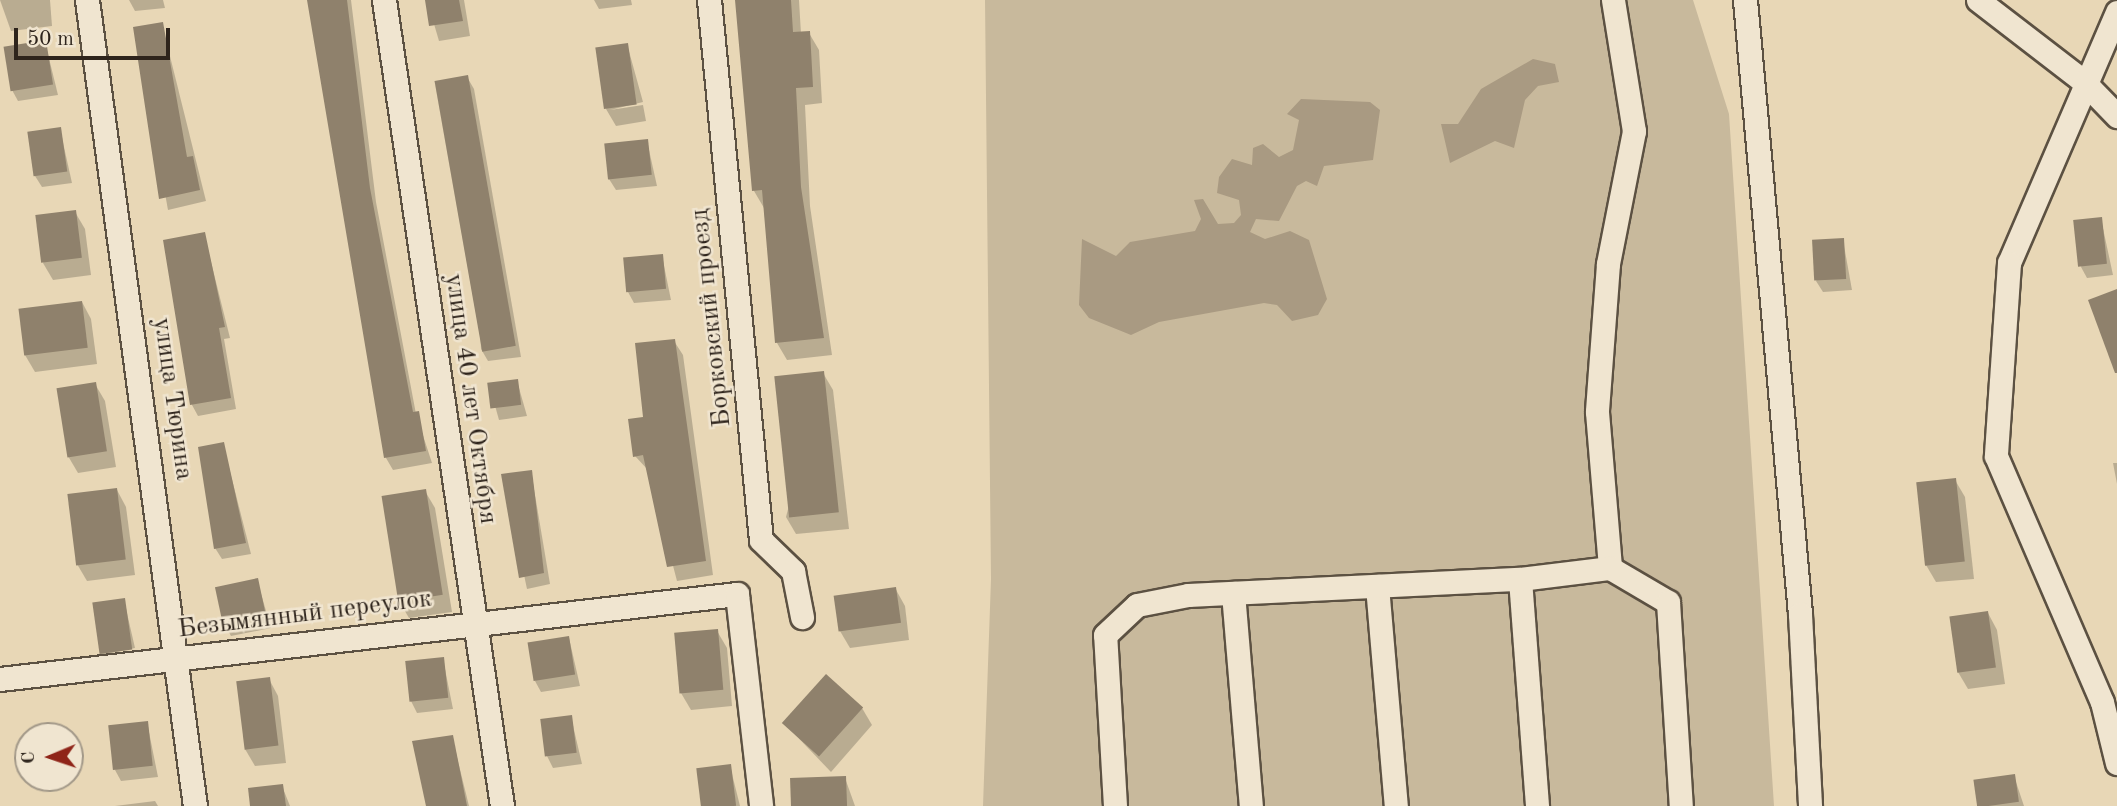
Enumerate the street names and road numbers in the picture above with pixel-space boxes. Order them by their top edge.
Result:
street label: Борковский проезд [685,207,739,429]
street label: улица 40 лет Октября [437,272,503,526]
street label: улица Тюрина [145,316,199,482]
street label: Безымянный переулок [176,584,434,646]

